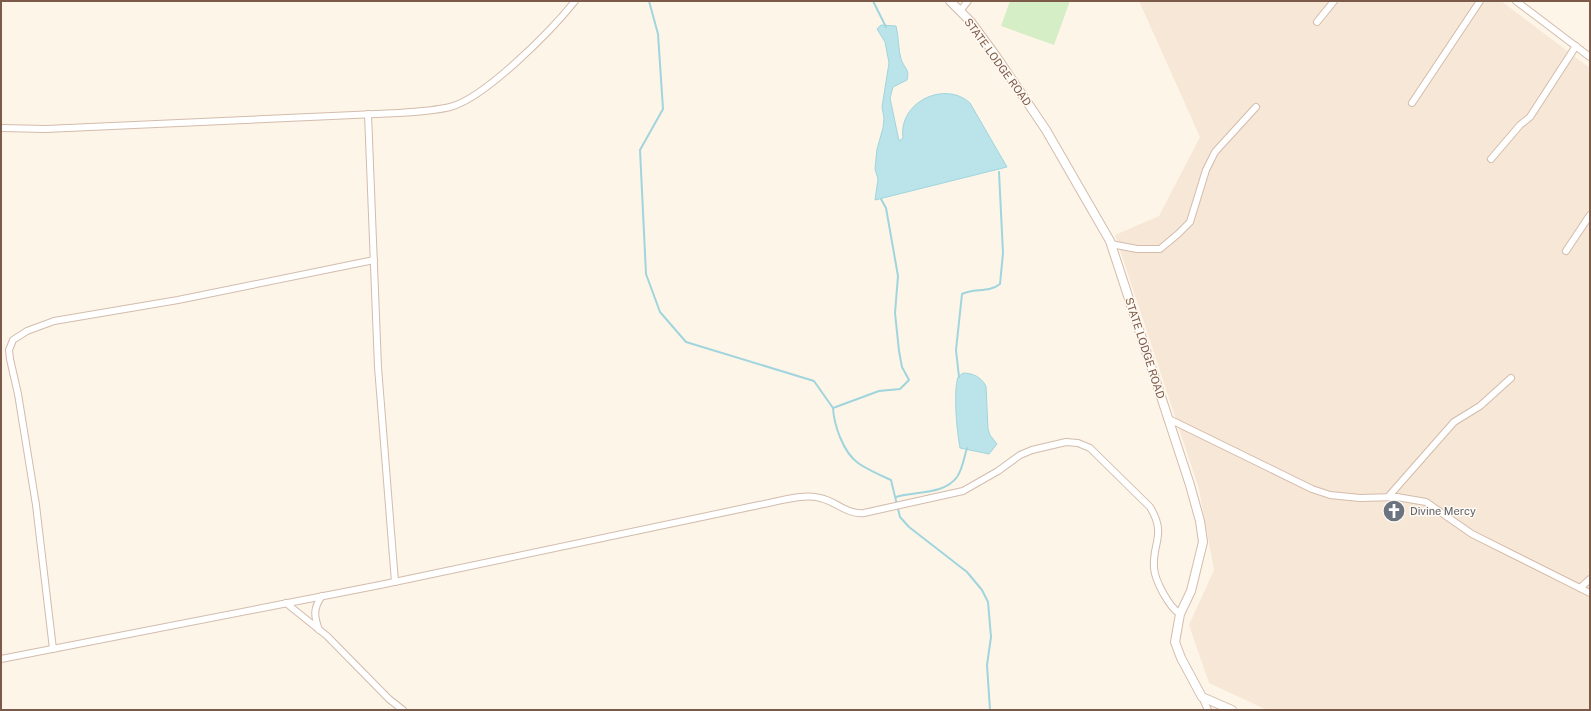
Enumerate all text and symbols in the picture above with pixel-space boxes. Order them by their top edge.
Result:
street label: STATE LODGE ROAD [962,16,1034,108]
street label: STATE LODGE ROAD [1123,296,1167,400]
church icon: Divine Mercy [1381,498,1407,524]
place label: Divine Mercy [1410,505,1476,517]

